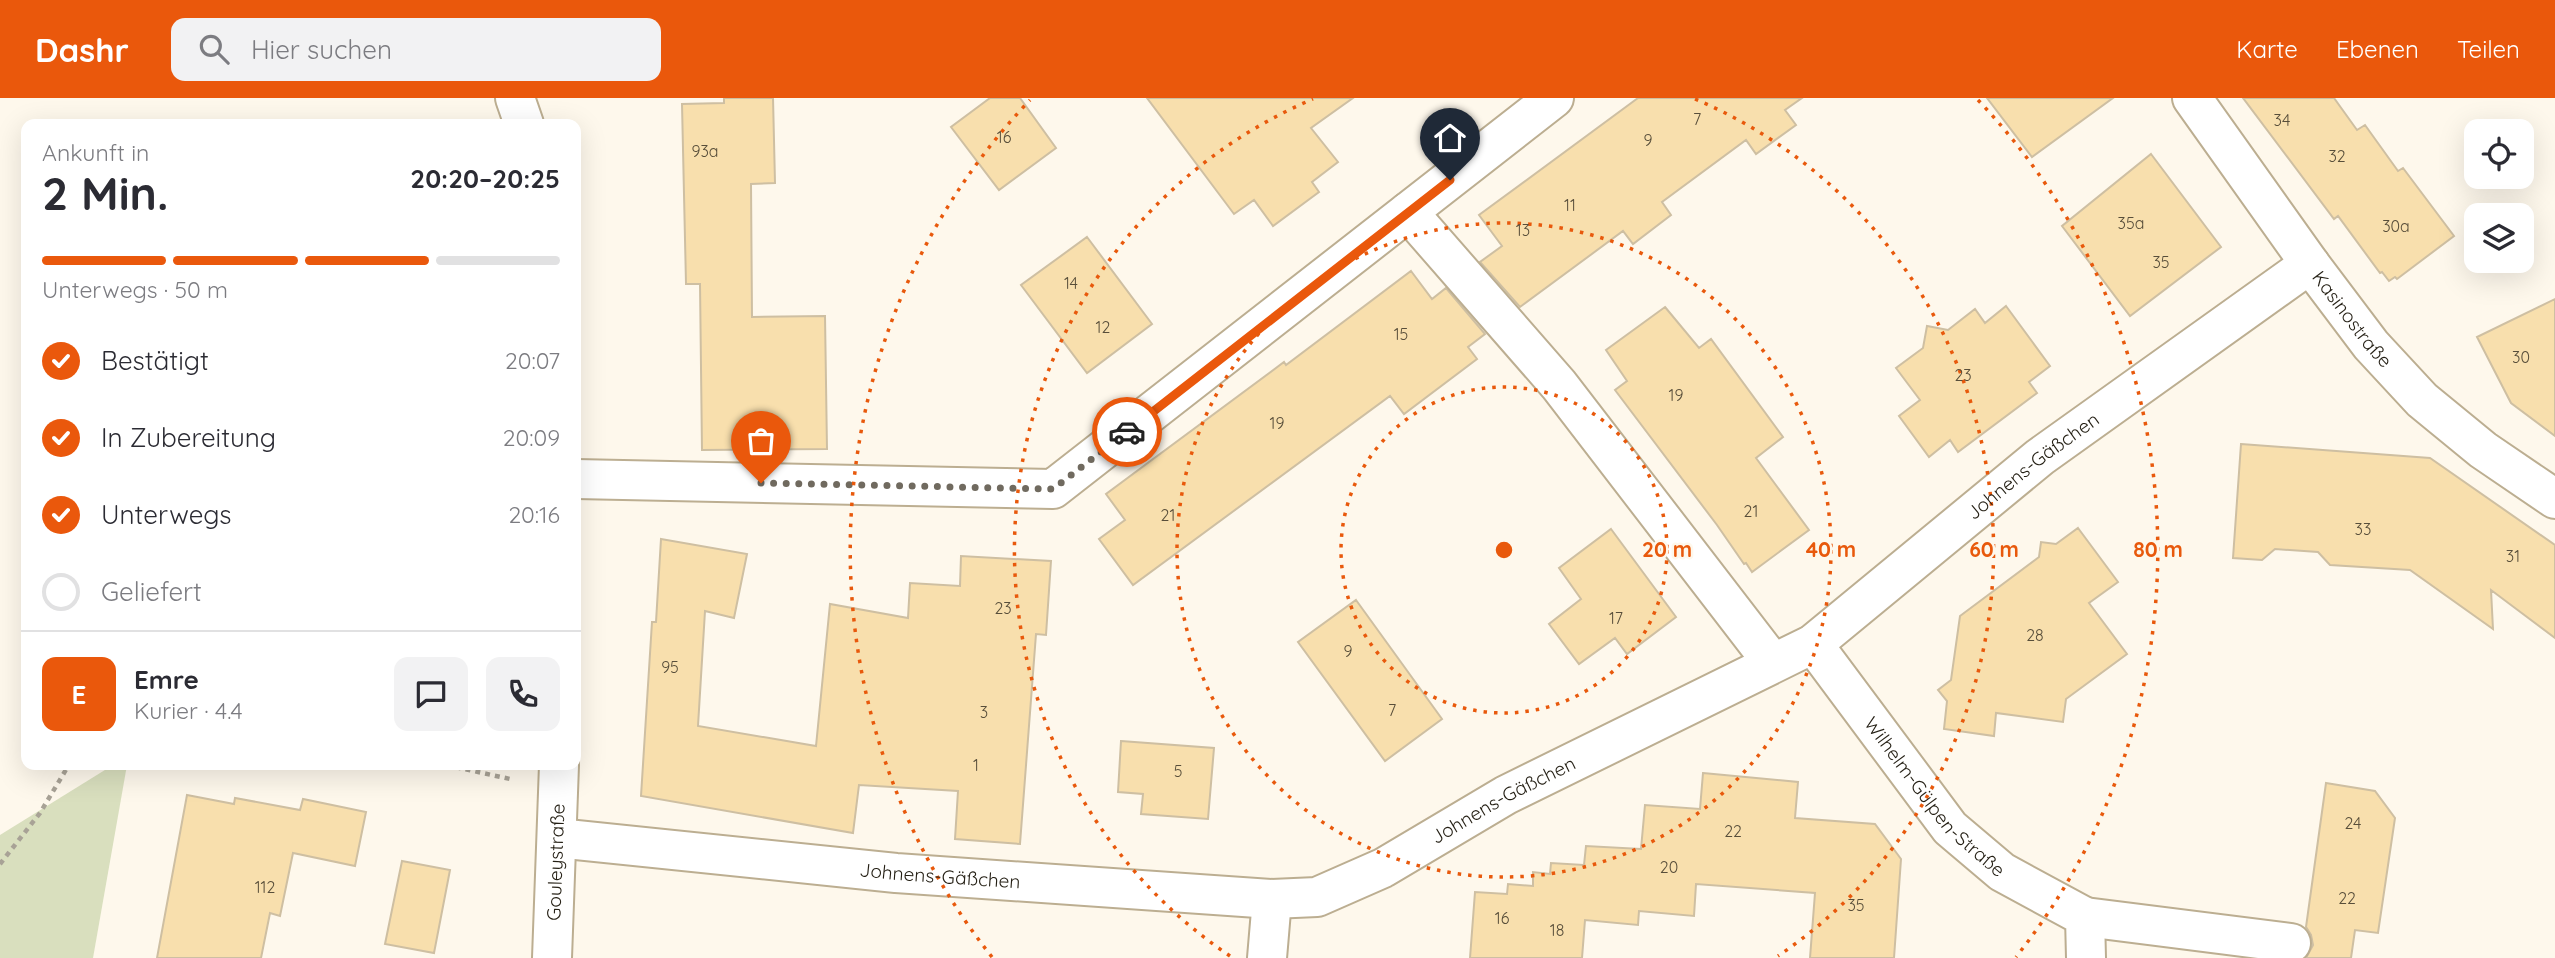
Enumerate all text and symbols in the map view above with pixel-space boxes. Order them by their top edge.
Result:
search box [171,18,661,81]
text: Dashr [35,29,129,70]
icon: search [195,30,233,68]
text: Hier suchen [251,33,392,66]
text: Karte [2236,34,2298,64]
text: Ebenen [2336,34,2419,64]
text: Teilen [2457,34,2520,64]
pin [1420,108,1480,180]
house number: 7 [1693,109,1701,129]
house number: 34 [2274,110,2290,130]
icon: home [1431,119,1469,157]
map controls [2464,119,2534,273]
button: locate [2464,119,2534,189]
house number: 16 [997,127,1012,147]
house number: 9 [1644,130,1653,150]
text: Ankunft in [42,138,149,167]
house number: 93a [691,141,719,161]
house number: 32 [2328,146,2346,166]
text: 20:20–20:25 [410,162,560,195]
text: 2 Min. [42,164,168,222]
house number: 11 [1564,195,1576,215]
button: layers [2464,203,2534,273]
house number: 35a [2118,213,2144,233]
house number: 30a [2382,216,2410,236]
house number: 13 [1516,220,1530,240]
house number: 35 [2152,252,2170,272]
street label: Kasinostraße [2307,266,2397,372]
house number: 14 [1064,273,1078,293]
text: Unterwegs · 50 m [42,275,228,304]
house number: 12 [1096,317,1111,337]
house number: 15 [1394,324,1408,344]
icon: check [42,342,80,380]
text: Bestätigt [101,344,209,377]
text: 20:07 [505,346,560,375]
house number: 30 [2512,347,2530,367]
house number: 23 [1954,365,1972,385]
house number: 19 [1669,385,1683,405]
courier [1092,397,1162,467]
street label: Johnens-Gäßchen [1962,407,2103,525]
pin [731,411,791,483]
icon: car [1108,413,1146,451]
house number: 19 [1270,413,1284,433]
icon: check [42,419,80,457]
text: In Zubereitung [101,421,276,454]
icon: bag [742,422,780,460]
text: 20:09 [503,423,560,452]
icon: check [42,496,80,534]
text: Unterwegs [101,498,232,531]
text: 20:16 [508,500,560,529]
house number: 21 [1744,501,1758,521]
house number: 21 [1161,505,1175,525]
house number: 33 [2355,519,2371,539]
text: 20 m [1642,536,1692,562]
text: 40 m [1806,536,1856,562]
text: 60 m [1969,536,2019,562]
text: 80 m [2133,536,2183,562]
centre of rings [1492,538,1516,562]
house number: 31 [2506,546,2520,566]
text: Geliefert [101,575,202,608]
house number: 23 [994,598,1012,618]
house number: 17 [1609,608,1623,628]
house number: 28 [2026,625,2044,645]
house number: 9 [1344,641,1353,661]
button: chat [394,657,468,731]
button: phone [486,657,560,731]
house number: 95 [661,657,679,677]
text: Emre [134,663,199,696]
text: E [72,678,86,711]
text: Kurier · 4.4 [134,696,243,725]
house number: 7 [1388,700,1396,720]
house number: 3 [980,702,988,722]
street label: Wilhelm-Gülpen-Straße [1859,712,2010,882]
street label: Johnens-Gäßchen [1426,751,1579,849]
house number: 1 [973,755,979,775]
house number: 5 [1174,761,1182,781]
street label: Gouleystraße [541,803,570,921]
house number: 24 [2344,813,2362,833]
house number: 22 [1724,821,1742,841]
street label: Johnens-Gäßchen [859,857,1021,894]
house number: 20 [1660,857,1678,877]
house number: 112 [255,877,275,897]
house number: 22 [2338,888,2356,908]
house number: 35 [1847,895,1865,915]
house number: 16 [1495,908,1510,928]
house number: 18 [1550,920,1564,940]

